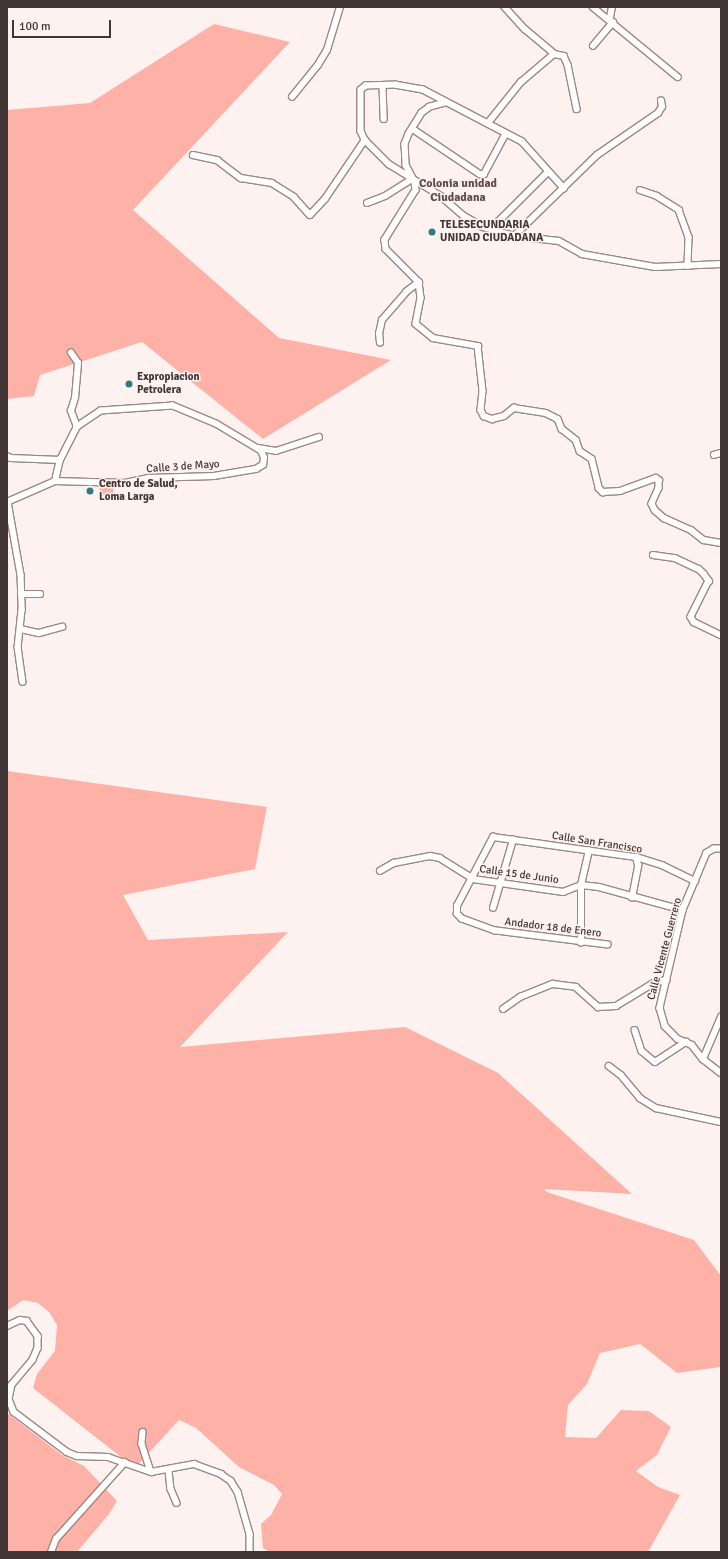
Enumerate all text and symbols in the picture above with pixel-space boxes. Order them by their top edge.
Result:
scale bar [14,12,113,38]
text: 100 m [19,19,51,34]
district label: Colonia unidad Ciudadana [419,177,497,205]
place label: TELESECUNDARIA UNIDAD CIUDADANA [440,219,543,245]
marker: TELESECUNDARIA UNIDAD CIUDADANA [427,227,437,237]
place label: Expropiacion Petrolera [137,371,200,397]
marker: Expropiacion Petrolera [124,379,134,389]
street label: Calle 3 de Mayo [146,458,220,476]
place label: Centro de Salud, Loma Larga [99,478,178,504]
marker: Centro de Salud, Loma Larga [84,485,96,497]
street label: Calle San Francisco [551,829,643,857]
street label: Calle 15 de Junio [478,863,560,887]
street label: Calle Vicente Guerrero [645,896,685,1002]
street label: Andador 18 de Enero [504,916,602,940]

